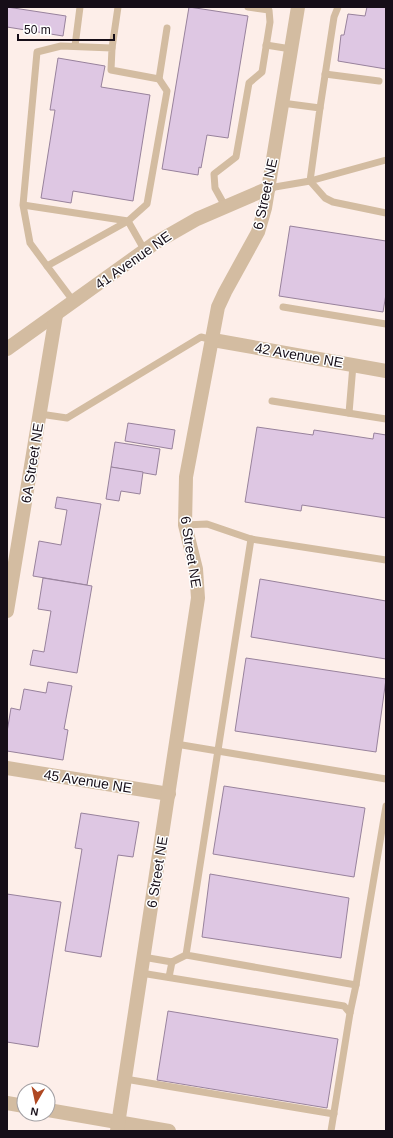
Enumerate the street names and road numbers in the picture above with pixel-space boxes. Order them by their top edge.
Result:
street label: 6 Street NE [250,157,280,231]
street label: 41 Avenue NE [92,228,174,292]
street label: 42 Avenue NE [254,339,344,371]
street label: 6A Street NE [18,422,46,504]
street label: 6 Street NE [177,515,205,589]
street label: 45 Avenue NE [43,766,133,796]
street label: 6 Street NE [143,835,171,909]

